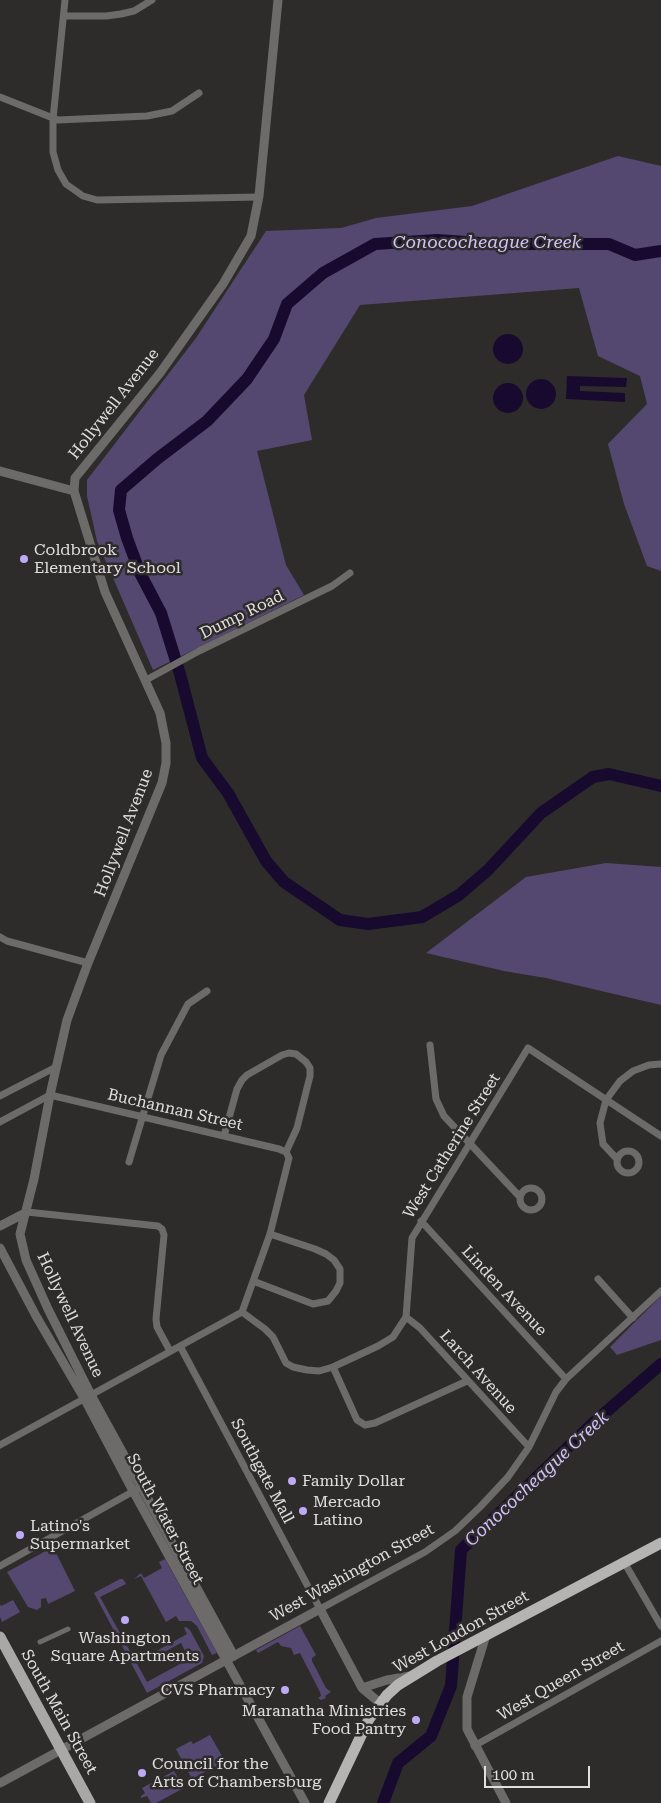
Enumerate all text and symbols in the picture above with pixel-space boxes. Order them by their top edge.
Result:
water label: Conococheague Creek [393,232,581,254]
street label: Hollywell Avenue [65,345,163,463]
place label: Coldbrook Elementary School [34,540,181,578]
marker: Coldbrook Elementary School [18,553,30,565]
street label: Dump Road [197,586,287,644]
street label: Hollywell Avenue [91,766,157,900]
street label: West Catherine Street [399,1070,505,1222]
street label: Buchannan Street [106,1085,244,1135]
street label: Linden Avenue [457,1242,551,1340]
street label: Hollywell Avenue [33,1250,107,1380]
street label: Larch Avenue [435,1326,521,1418]
water label: Conococheague Creek [461,1407,613,1551]
street label: Southgate Mall [226,1415,298,1527]
street label: South Water Street [122,1450,208,1588]
place label: Family Dollar [302,1471,405,1491]
marker: Family Dollar [286,1475,298,1487]
place label: Mercado Latino [313,1492,381,1530]
marker: Mercado Latino [297,1505,309,1517]
place label: Latino's Supermarket [30,1516,130,1554]
street label: West Washington Street [267,1520,437,1626]
marker: Latino's Supermarket [14,1529,26,1541]
street label: West Loudon Street [390,1587,532,1677]
marker: Washington Square Apartments [119,1614,131,1626]
place label: Washington Square Apartments [51,1628,199,1666]
street label: West Queen Street [494,1637,628,1725]
street label: South Main Street [17,1646,101,1778]
place label: CVS Pharmacy [161,1680,275,1700]
marker: CVS Pharmacy [279,1684,291,1696]
place label: Maranatha Ministries Food Pantry [242,1701,406,1739]
marker: Maranatha Ministries Food Pantry [410,1714,422,1726]
place label: Council for the Arts of Chambersburg [152,1754,321,1792]
scale bar [486,1756,592,1788]
text: 100 m [492,1766,535,1784]
marker: Council for the Arts of Chambersburg [136,1767,148,1779]

